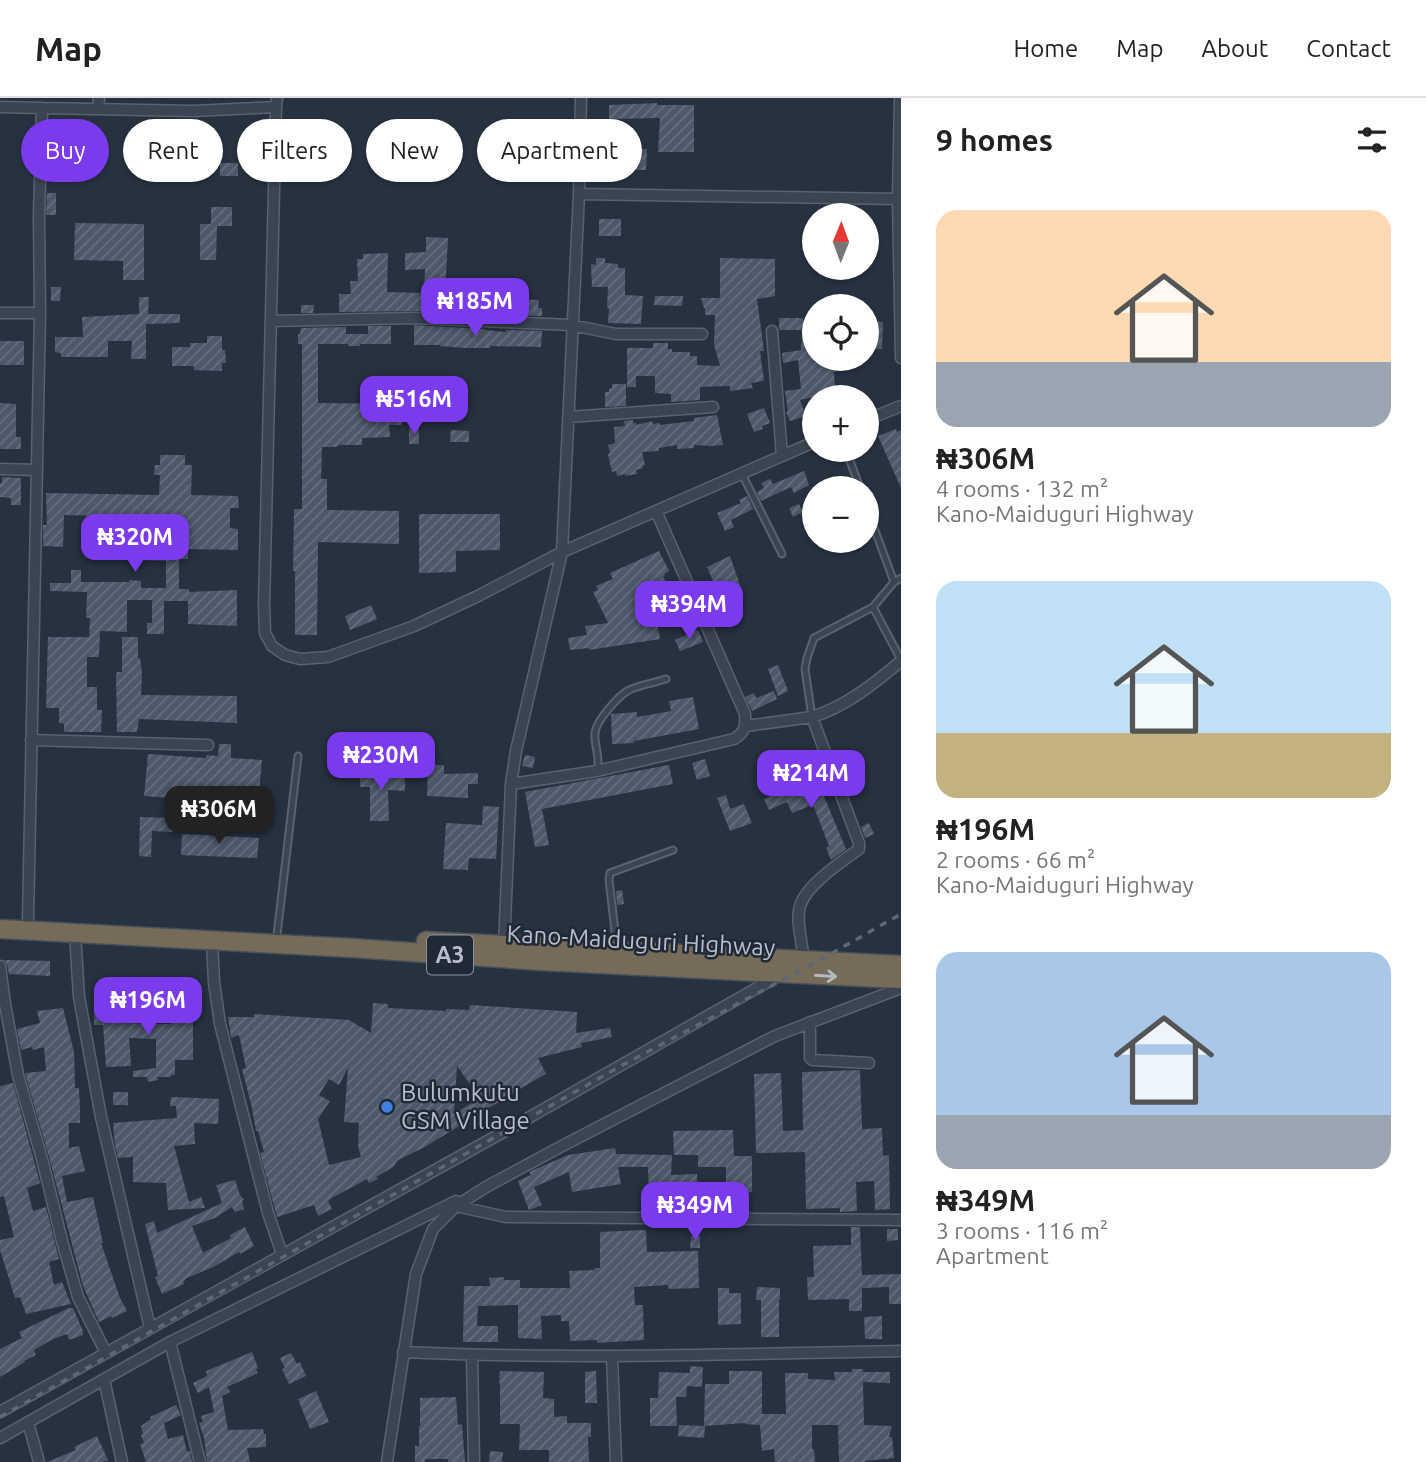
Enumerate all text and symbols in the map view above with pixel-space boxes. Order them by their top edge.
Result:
text: Map [35,30,102,67]
text: Home [1013,35,1078,62]
text: Map [1116,35,1163,62]
text: About [1201,35,1268,62]
text: Contact [1306,35,1391,62]
chip: Buy [21,119,109,182]
chip: Rent [123,119,223,182]
chip: Filters [237,119,352,182]
chip: New [366,119,463,182]
chip: Apartment [477,119,642,182]
icon: filters [1353,121,1391,159]
text: 9 homes [936,123,1053,157]
north arrow [802,203,878,280]
map controls [802,203,879,553]
icon: home [1101,255,1227,381]
pin: ₦185M [426,278,524,338]
text: ₦185M [437,288,513,313]
button: locate [802,294,879,371]
pin: ₦516M [365,376,463,436]
button: + [802,385,879,462]
text: ₦516M [376,386,452,411]
text: ₦306M [936,441,1035,475]
button: − [802,476,879,553]
text: 4 rooms · 132 m² [936,476,1108,501]
text: Kano-Maiduguri Highway [936,501,1194,526]
pin: ₦320M [86,514,184,574]
text: ₦320M [97,524,173,549]
pin: ₦394M [640,582,738,641]
text: ₦394M [651,591,727,616]
icon: home [1101,626,1227,752]
pin: ₦230M [332,732,430,792]
text: ₦230M [343,742,419,767]
pin: ₦214M [762,750,860,810]
text: ₦214M [773,760,849,785]
pin: ₦306M [170,786,268,846]
text: ₦306M [181,796,257,821]
text: ₦196M [936,812,1035,846]
text: 2 rooms · 66 m² [936,847,1095,872]
text: Kano-Maiduguri Highway [936,872,1194,897]
street label: Kano-Maiduguri Highway [506,920,776,961]
road number: A3 [427,936,473,974]
one-way arrow [815,969,838,982]
pin: ₦196M [99,978,197,1037]
text: ₦196M [110,987,186,1012]
icon: home [1101,997,1227,1123]
place label: Bulumkutu GSM Village [401,1079,530,1134]
marker: Bulumkutu GSM Village [379,1099,395,1115]
pin: ₦349M [646,1182,744,1242]
text: ₦349M [936,1183,1035,1217]
text: ₦349M [657,1192,733,1217]
text: 3 rooms · 116 m² [936,1218,1108,1243]
text: Apartment [936,1243,1049,1268]

